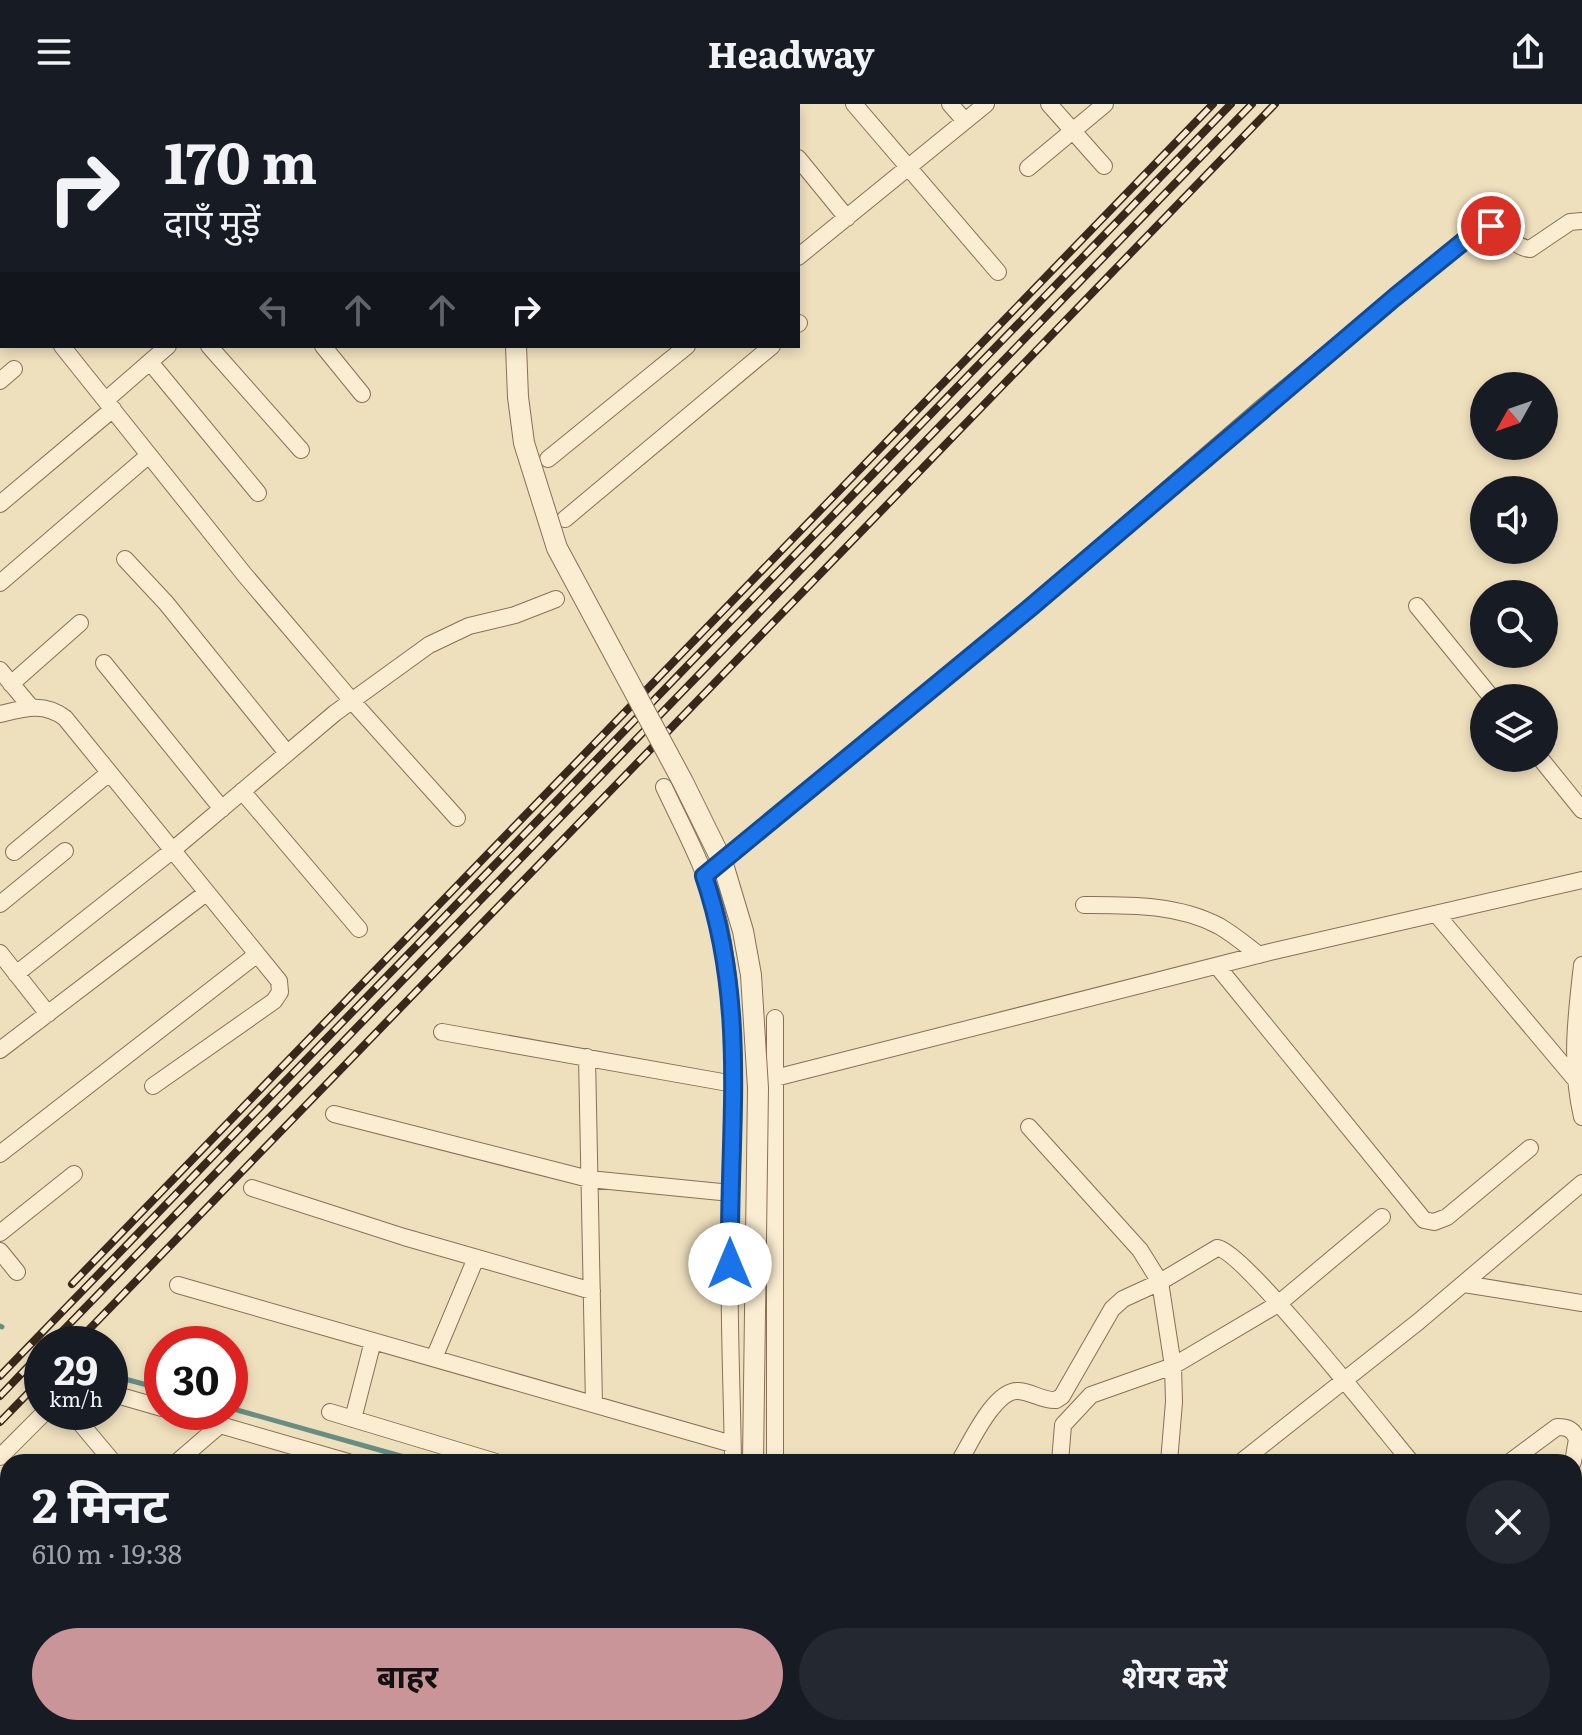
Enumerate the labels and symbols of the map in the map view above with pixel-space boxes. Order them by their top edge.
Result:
pin [1457,192,1525,260]
north arrow [1470,372,1558,460]
position arrow [688,1222,772,1306]
speed limit sign: 30 [144,1326,248,1430]

